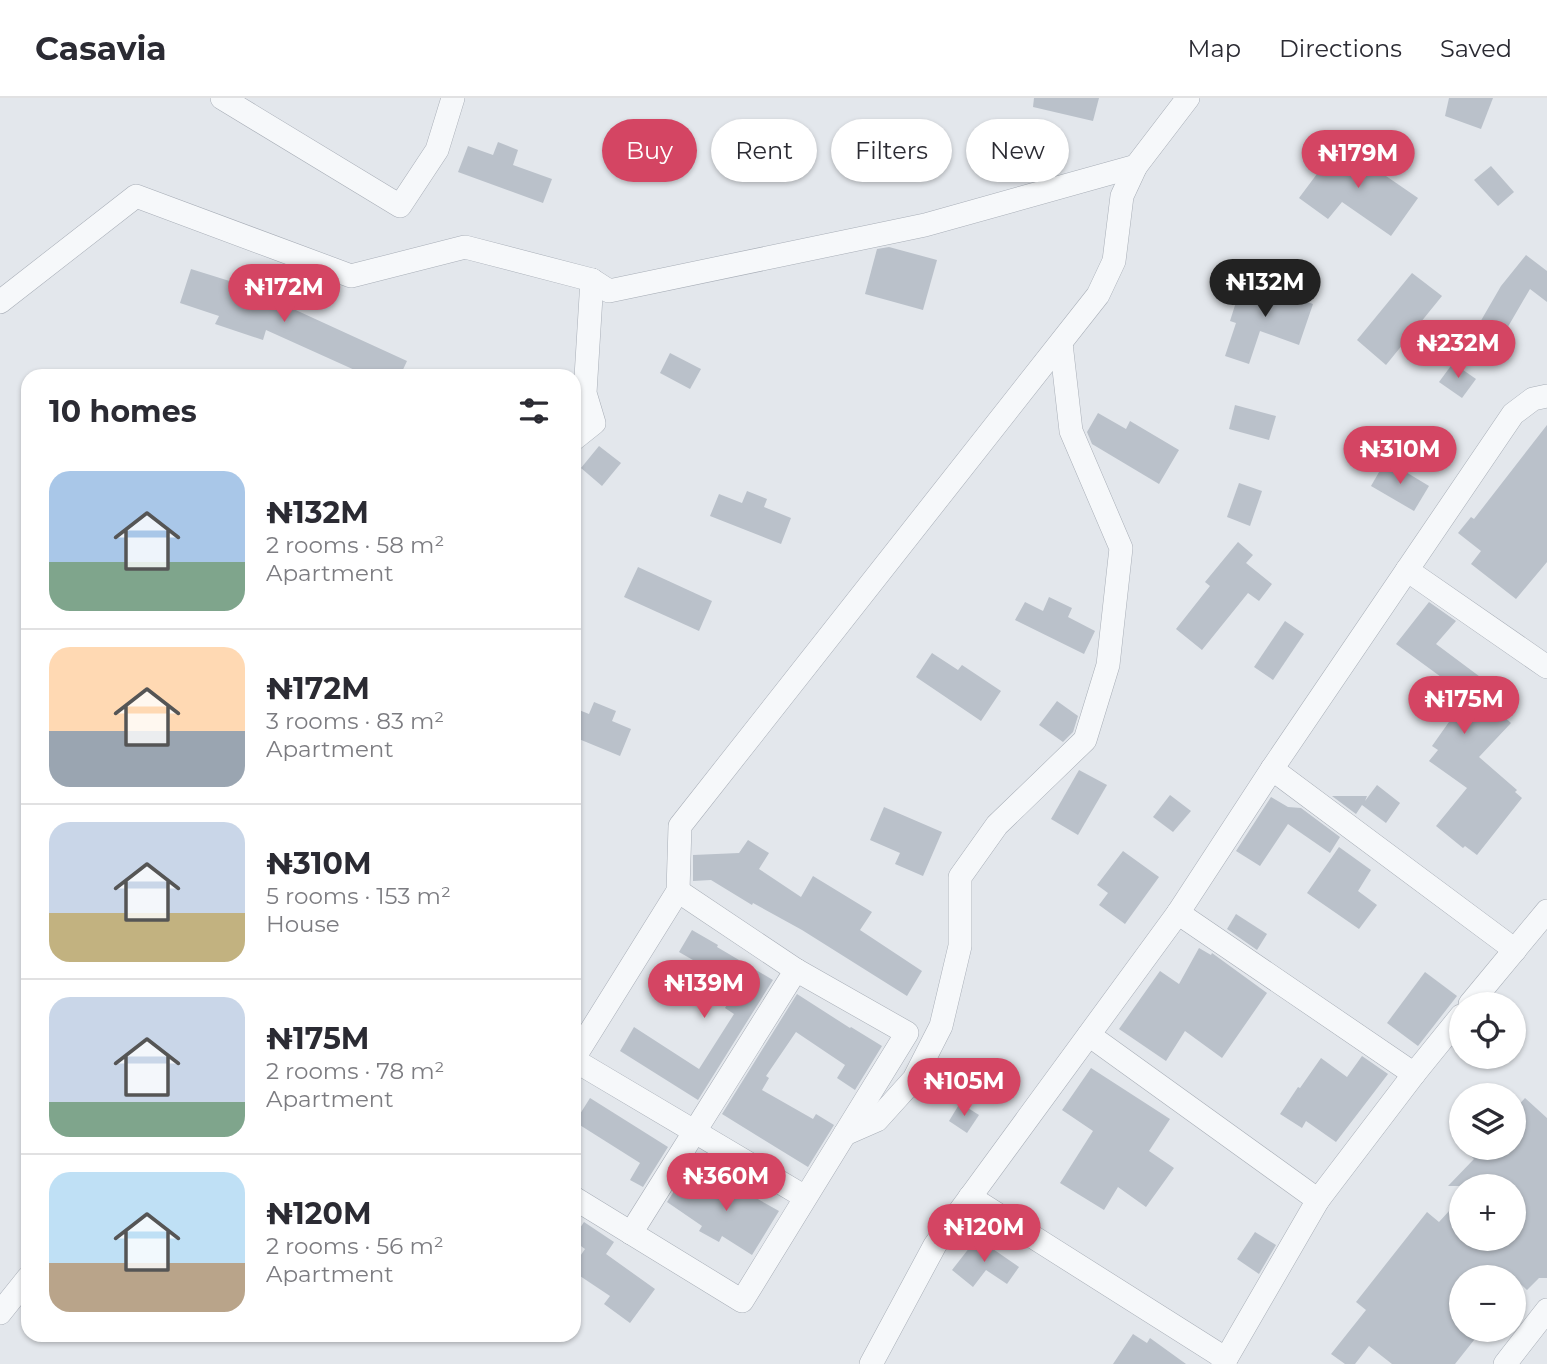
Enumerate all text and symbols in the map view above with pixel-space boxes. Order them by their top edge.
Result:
text: Casavia [35,28,167,68]
text: Map [1188,34,1241,63]
text: Directions [1279,34,1402,63]
text: Saved [1440,34,1512,63]
chip: Buy [602,119,697,182]
chip: Rent [711,119,817,182]
chip: Filters [831,119,952,182]
chip: New [966,119,1069,182]
pin: ₦179M [1309,130,1407,190]
text: ₦179M [1318,139,1398,167]
pin: ₦132M [1216,260,1314,319]
pin: ₦172M [235,264,333,324]
text: ₦132M [1226,268,1304,296]
text: ₦172M [244,273,324,301]
pin: ₦232M [1409,320,1507,380]
text: ₦232M [1416,329,1500,357]
icon: filters [515,392,553,430]
text: 10 homes [49,393,197,430]
pin: ₦310M [1351,426,1449,486]
text: ₦310M [1360,435,1440,463]
text: ₦132M [266,494,369,531]
icon: home [105,499,189,583]
text: 2 rooms · 58 m² [266,531,444,559]
text: Apartment [266,559,394,587]
text: ₦172M [266,670,370,707]
icon: home [105,675,189,759]
pin: ₦175M [1415,676,1513,736]
text: ₦175M [1424,685,1504,713]
text: 3 rooms · 83 m² [266,707,444,735]
text: Apartment [266,735,394,763]
text: ₦310M [266,845,372,882]
icon: home [105,850,189,934]
text: 5 rooms · 153 m² [266,882,451,910]
text: House [266,910,340,938]
pin: ₦139M [655,960,753,1020]
text: ₦139M [664,969,744,997]
map controls [1449,992,1526,1342]
button: locate [1449,992,1526,1069]
text: ₦175M [266,1020,369,1057]
icon: home [105,1025,189,1109]
text: 2 rooms · 78 m² [266,1057,444,1085]
pin: ₦105M [915,1058,1013,1118]
text: ₦105M [923,1067,1005,1095]
button: layers [1449,1083,1526,1160]
text: Apartment [266,1085,394,1113]
pin: ₦360M [677,1154,775,1213]
text: ₦360M [683,1162,769,1190]
button: + [1449,1174,1526,1251]
text: ₦120M [266,1195,372,1232]
icon: home [105,1200,189,1284]
pin: ₦120M [935,1204,1033,1264]
text: ₦120M [944,1213,1024,1241]
text: 2 rooms · 56 m² [266,1232,444,1260]
text: Apartment [266,1260,394,1288]
button: − [1449,1265,1526,1342]

